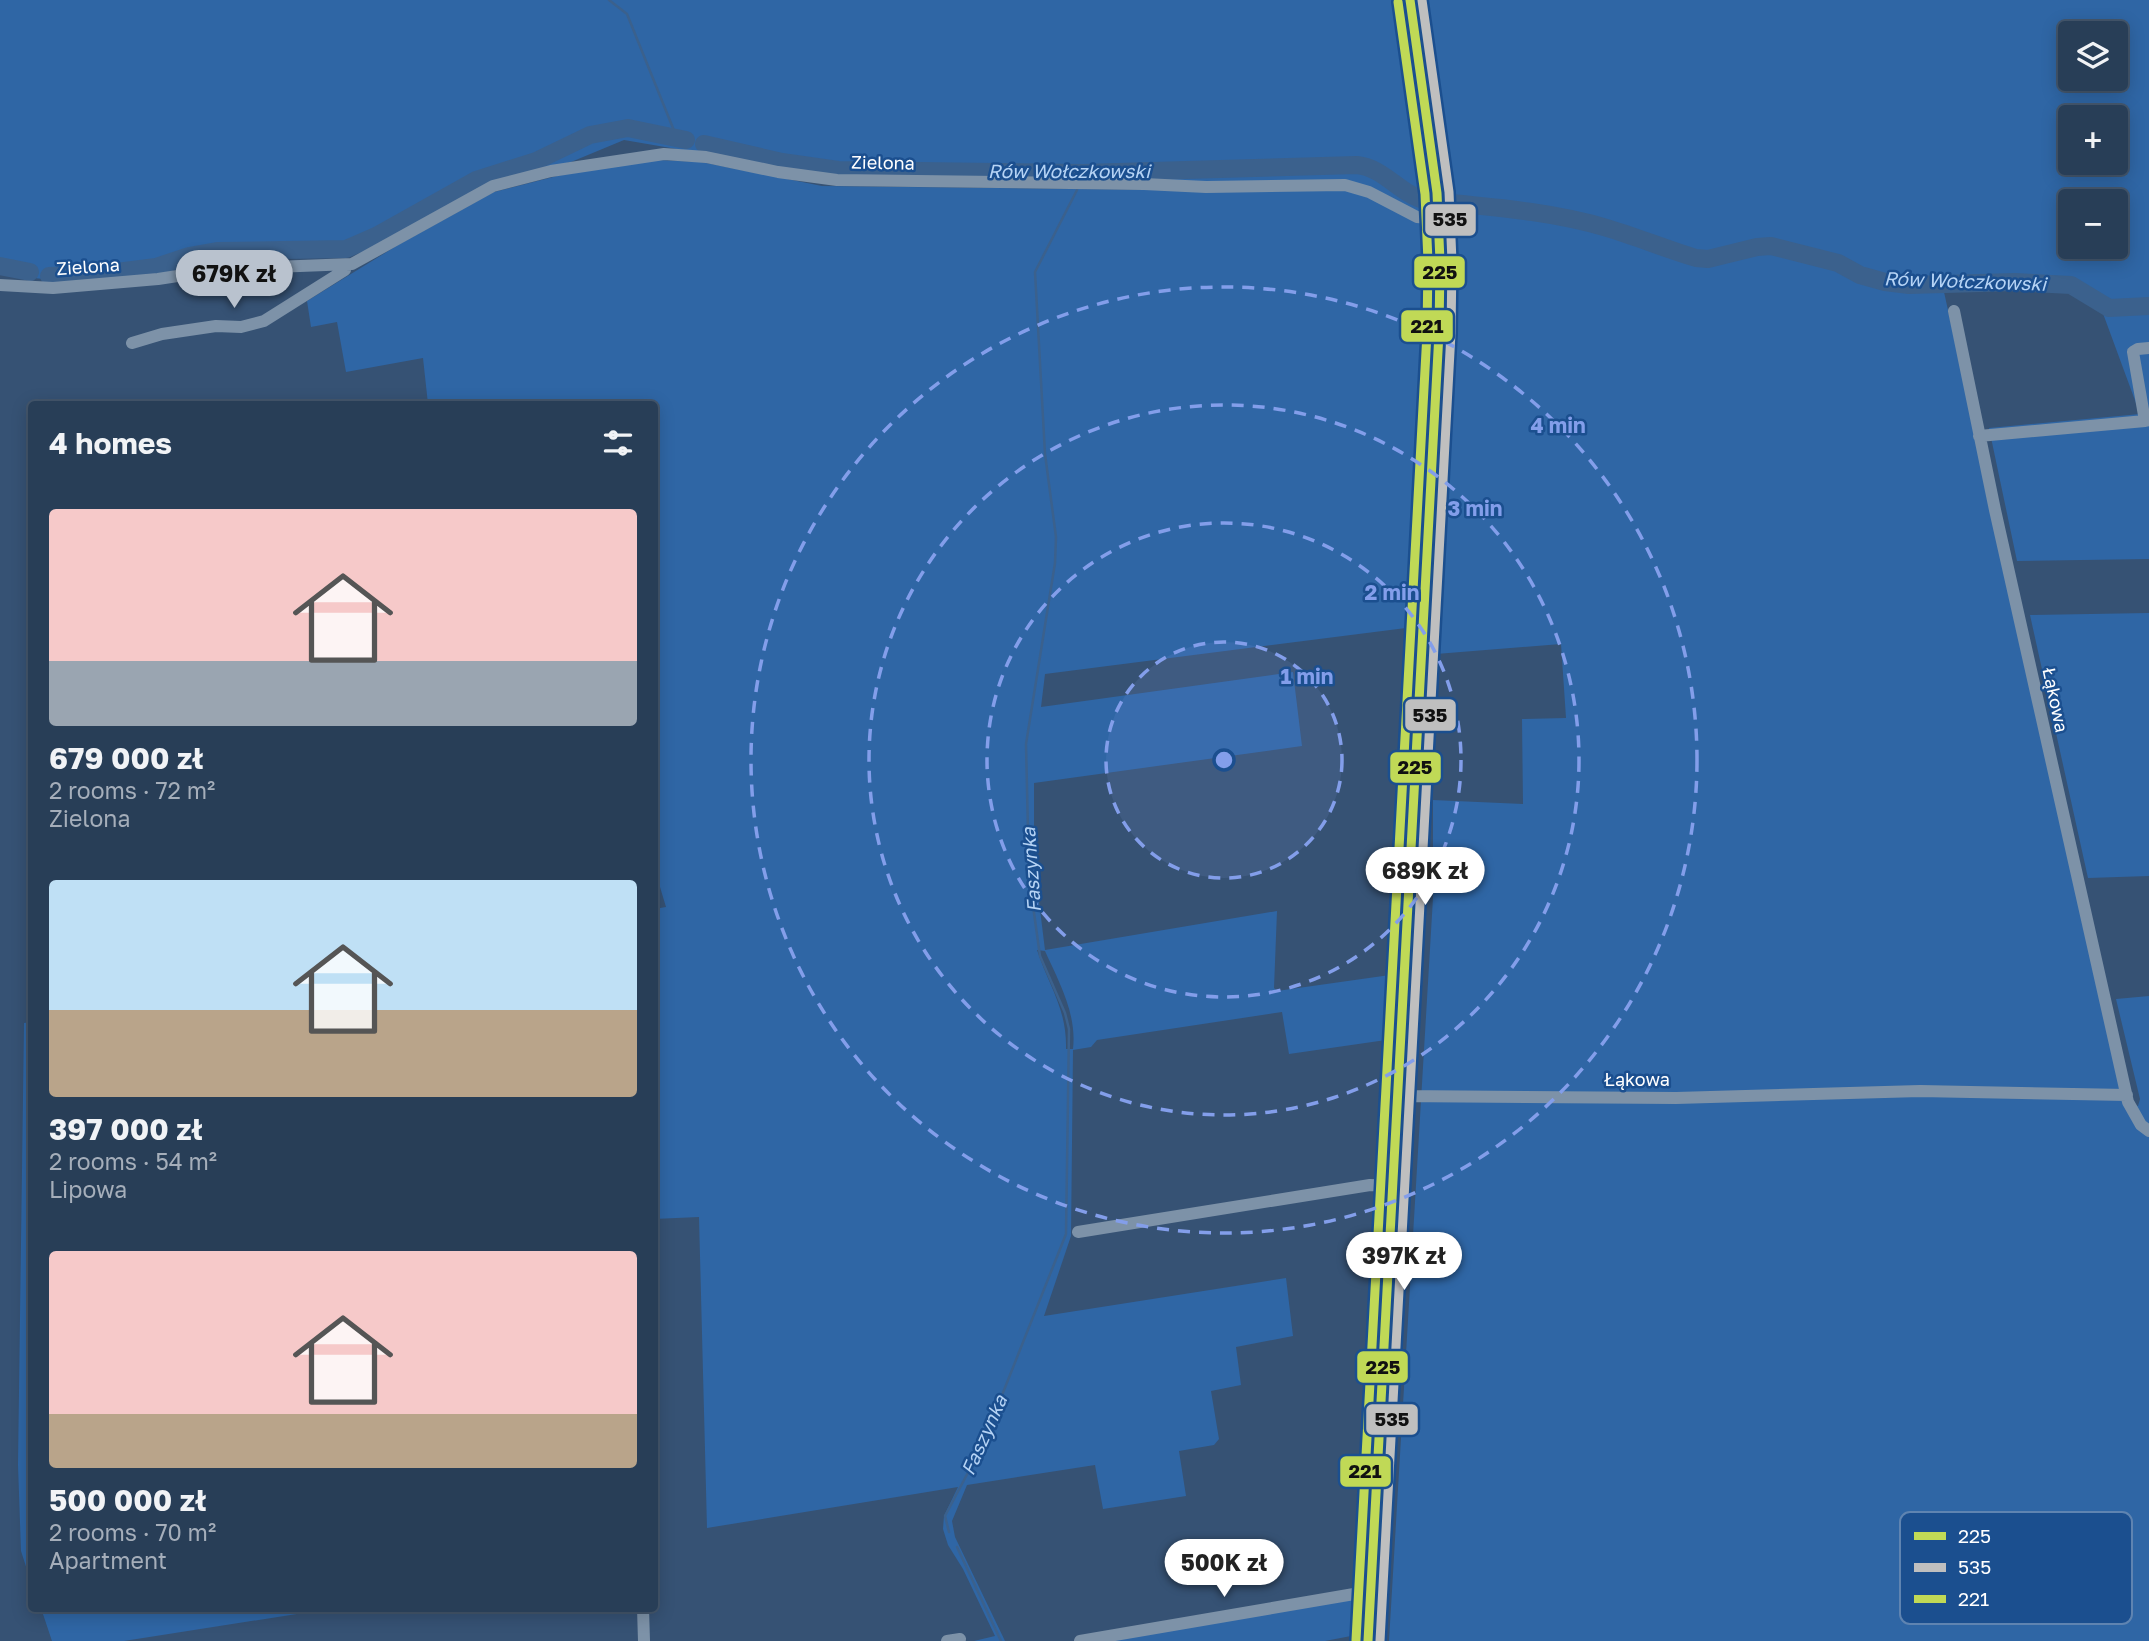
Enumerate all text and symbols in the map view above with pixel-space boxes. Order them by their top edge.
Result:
map controls [2058,21,2128,259]
button: layers [2058,21,2128,91]
button: + [2058,105,2128,175]
street label: Zielona [851,150,915,174]
water label: Rów Wołczkowski [988,159,1152,182]
button: − [2058,189,2128,259]
line badge: 535 [1424,203,1477,237]
text: 535 [1433,207,1467,230]
pin: 679K zł [169,250,299,310]
street label: Zielona [55,253,120,279]
line badge: 225 [1413,255,1466,289]
text: 679K zł [192,259,276,287]
text: 225 [1423,260,1457,283]
water label: Rów Wołczkowski [1884,266,2048,295]
line badge: 221 [1400,309,1454,343]
text: 221 [1411,314,1444,337]
text: 4 min [1530,412,1586,438]
icon: filters [599,424,637,462]
text: 4 homes [49,425,172,461]
text: 3 min [1448,495,1502,521]
icon: home [280,555,406,681]
text: 2 min [1365,579,1419,605]
text: 1 min [1281,663,1333,689]
street label: Łąkowa [2038,665,2074,734]
line badge: 535 [1404,698,1457,732]
text: 535 [1413,703,1447,726]
text: 679 000 zł [49,740,204,776]
centre of rings [1212,748,1236,772]
line badge: 225 [1389,751,1442,784]
text: 225 [1398,755,1432,778]
text: 2 rooms · 72 m² [49,776,215,804]
text: Zielona [49,804,130,832]
water label: Faszynka [1016,825,1045,913]
pin: 689K zł [1360,848,1490,907]
text: 689K zł [1382,856,1468,884]
icon: home [280,926,406,1052]
street label: Łąkowa [1604,1068,1670,1090]
text: 397 000 zł [49,1111,203,1147]
text: 2 rooms · 54 m² [49,1147,217,1175]
text: Lipowa [49,1175,127,1203]
pin: 397K zł [1339,1232,1469,1292]
text: 397K zł [1362,1241,1446,1269]
icon: home [280,1297,406,1423]
line badge: 225 [1356,1350,1409,1384]
text: 225 [1366,1355,1400,1378]
water label: Faszynka [956,1390,1012,1478]
line badge: 535 [1365,1403,1419,1436]
text: 535 [1375,1407,1409,1430]
line badge: 221 [1339,1455,1392,1488]
text: 221 [1349,1459,1382,1482]
text: 500 000 zł [49,1482,206,1518]
legend [1900,1512,2132,1624]
text: 2 rooms · 70 m² [49,1518,216,1546]
text: 225 [1958,1524,1991,1547]
pin: 500K zł [1159,1540,1289,1599]
text: Apartment [49,1546,167,1574]
text: 500K zł [1181,1548,1267,1576]
text: 535 [1958,1555,1991,1578]
text: 221 [1958,1587,1989,1610]

